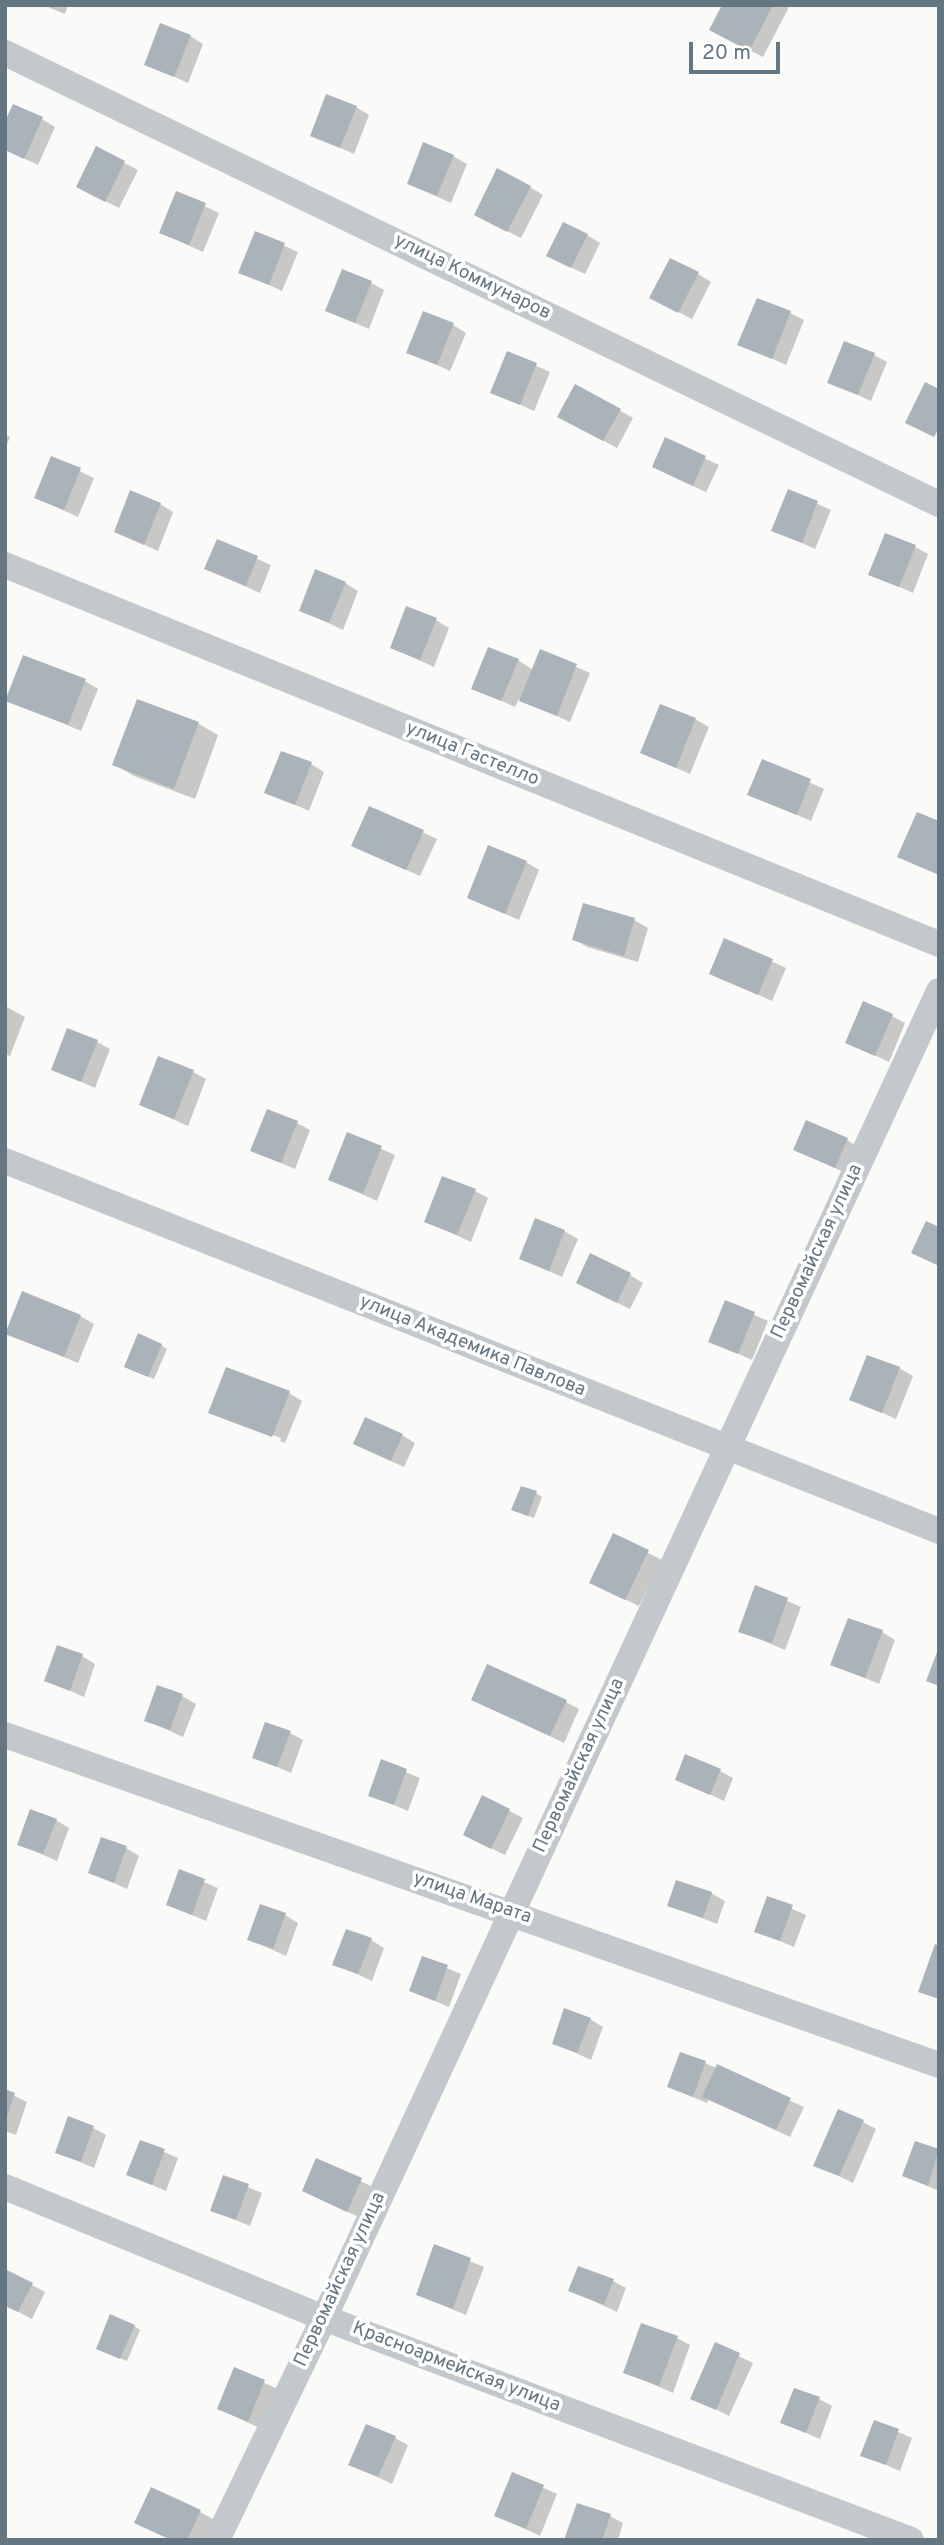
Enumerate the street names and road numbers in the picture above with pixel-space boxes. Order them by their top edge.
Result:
street label: улица Коммунаров [390,230,554,326]
street label: улица Гастелло [402,718,542,792]
street label: Первомайская улица [767,1161,869,1343]
street label: улица Академика Павлова [356,1291,588,1403]
street label: Первомайская улица [529,1675,631,1857]
street label: улица Марата [410,1868,534,1930]
street label: Первомайская улица [290,2189,392,2371]
street label: Красноармейская улица [349,2318,563,2418]

